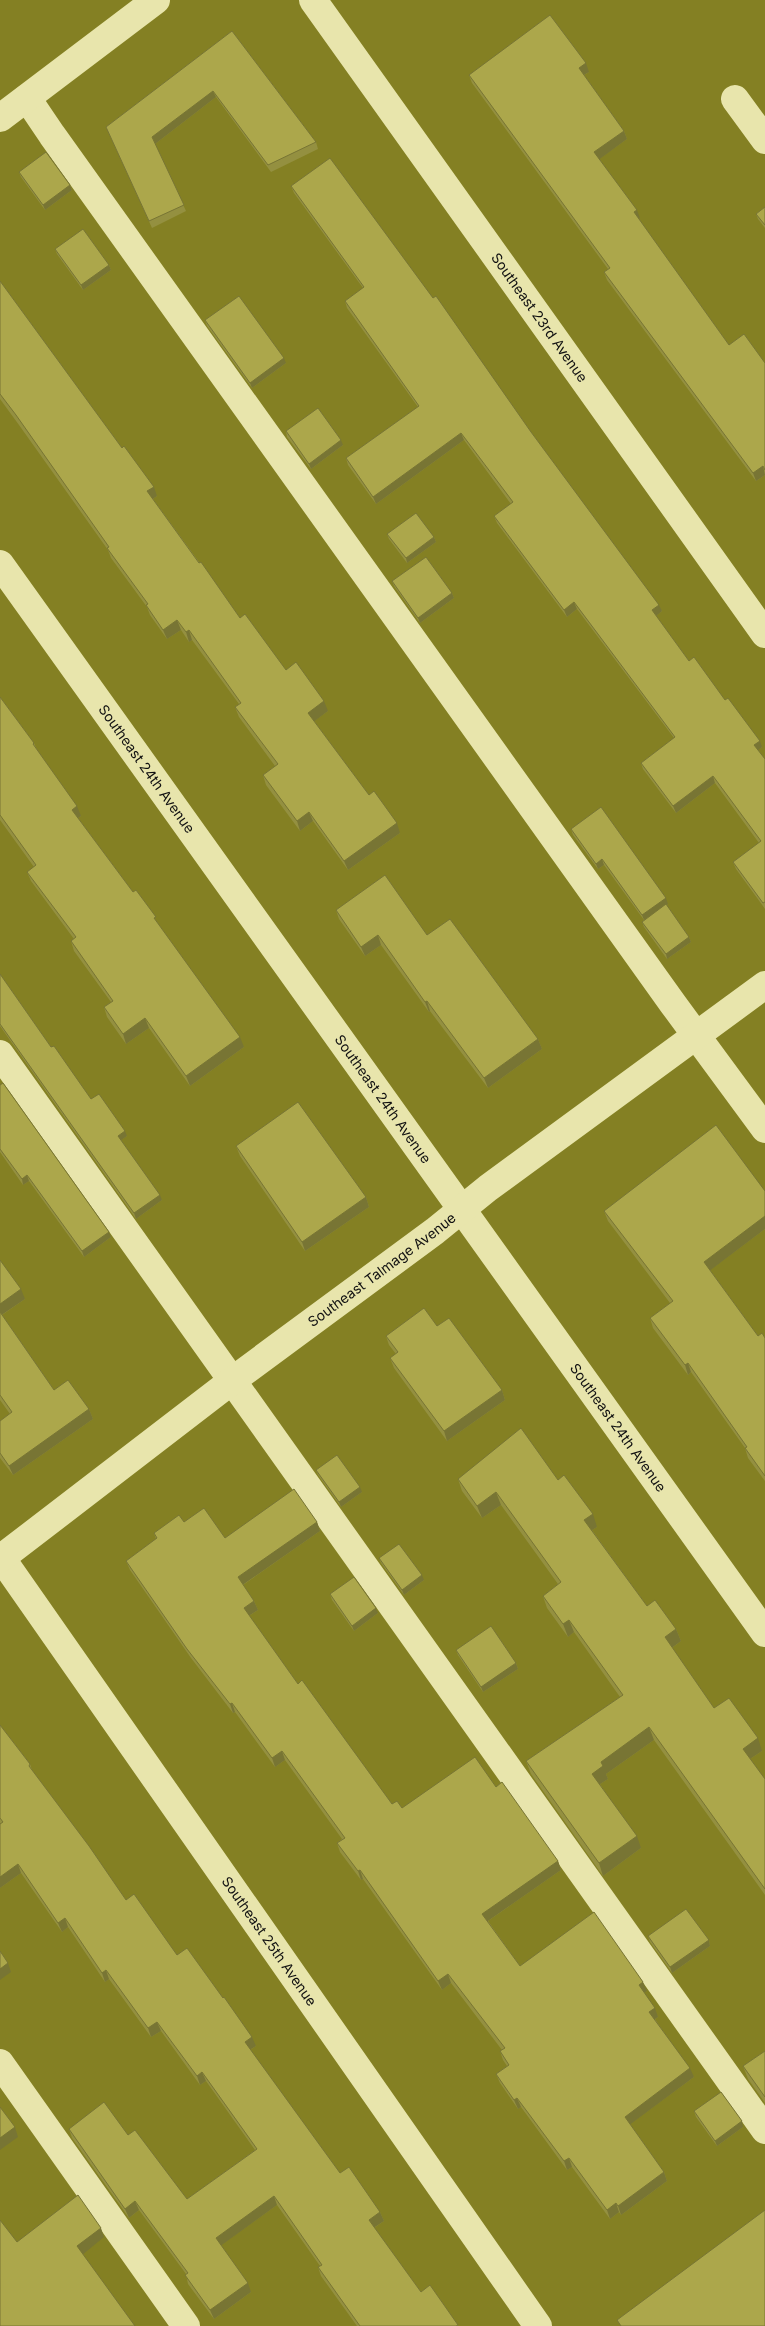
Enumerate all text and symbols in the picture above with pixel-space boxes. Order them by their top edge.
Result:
street label: Southeast 23rd Avenue [488,249,592,385]
street label: Southeast 24th Avenue [95,701,199,836]
street label: Southeast 24th Avenue [332,1031,435,1166]
street label: Southeast Talmage Avenue [304,1209,459,1330]
street label: Southeast 24th Avenue [567,1360,670,1495]
street label: Southeast 25th Avenue [219,1873,321,2009]

